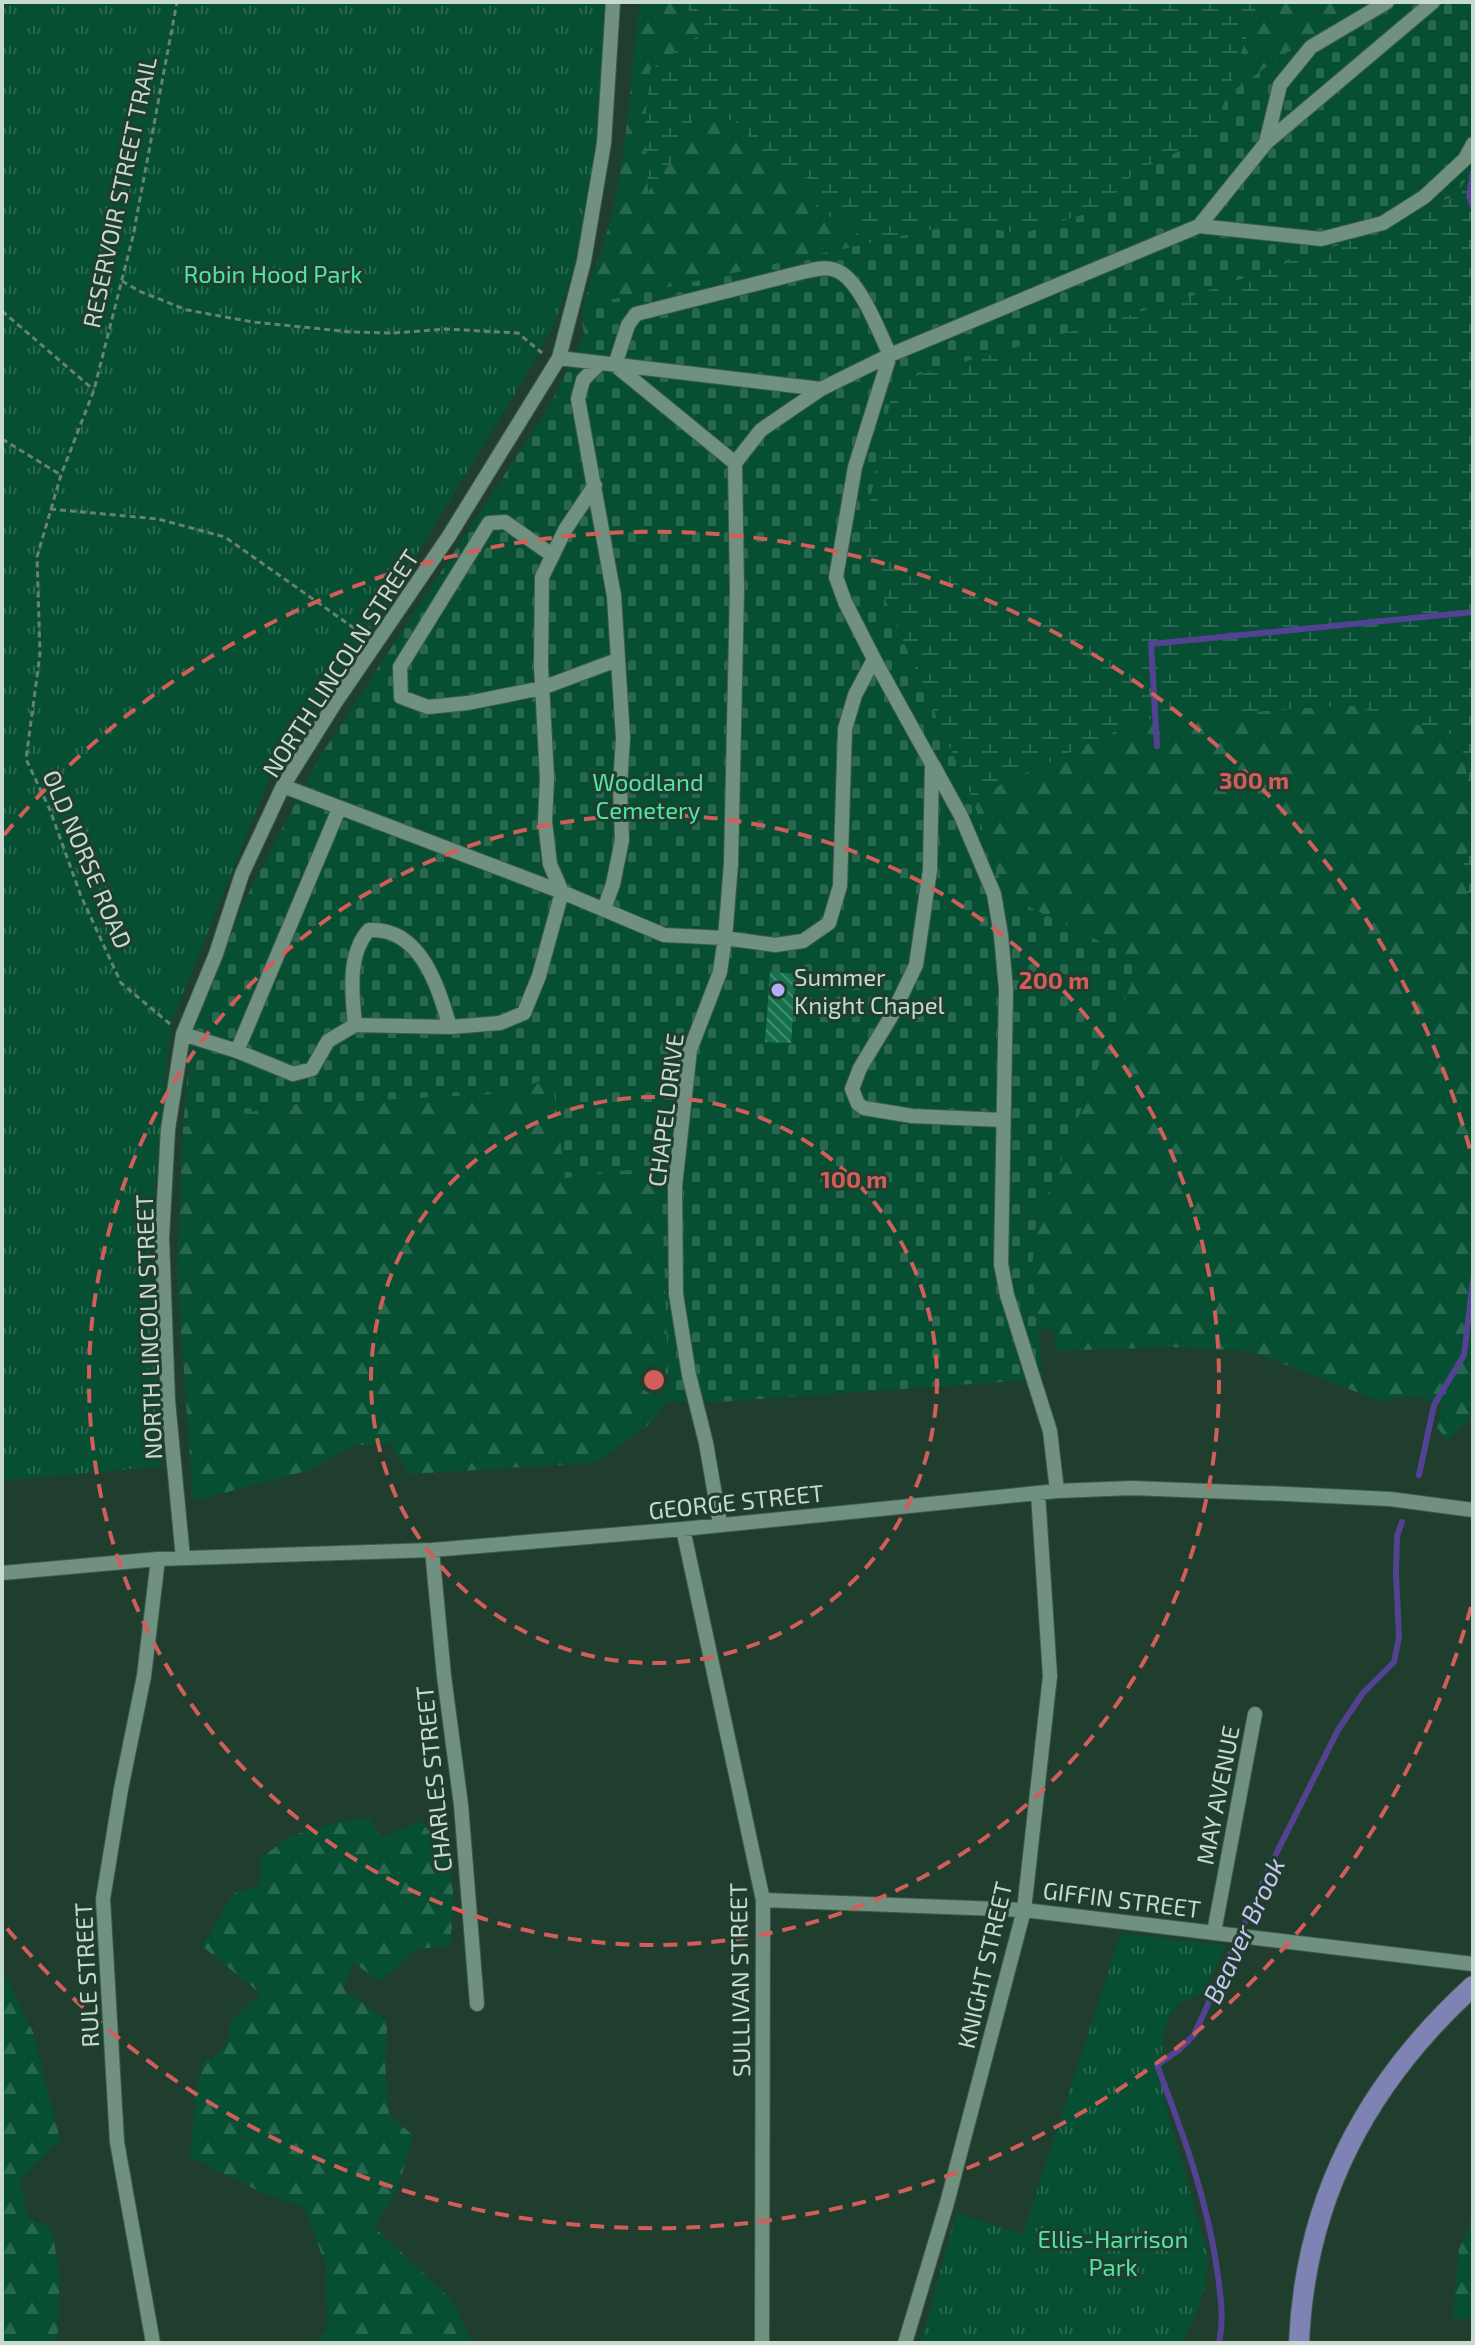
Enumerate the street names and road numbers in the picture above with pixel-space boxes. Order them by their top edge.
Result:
street label: RESERVOIR STREET TRAIL [76,54,162,330]
street label: NORTH LINCOLN STREET [256,544,424,782]
street label: OLD NORSE ROAD [37,765,139,953]
street label: CHAPEL DRIVE [641,1032,689,1188]
street label: NORTH LINCOLN STREET [129,1194,167,1460]
street label: GEORGE STREET [647,1477,825,1525]
street label: CHARLES STREET [409,1684,457,1874]
street label: MAY AVENUE [1189,1723,1245,1867]
street label: GIFFIN STREET [1041,1875,1203,1923]
street label: KNIGHT STREET [951,1879,1017,2051]
street label: SULLIVAN STREET [723,1882,755,2077]
street label: RULE STREET [68,1902,104,2048]

